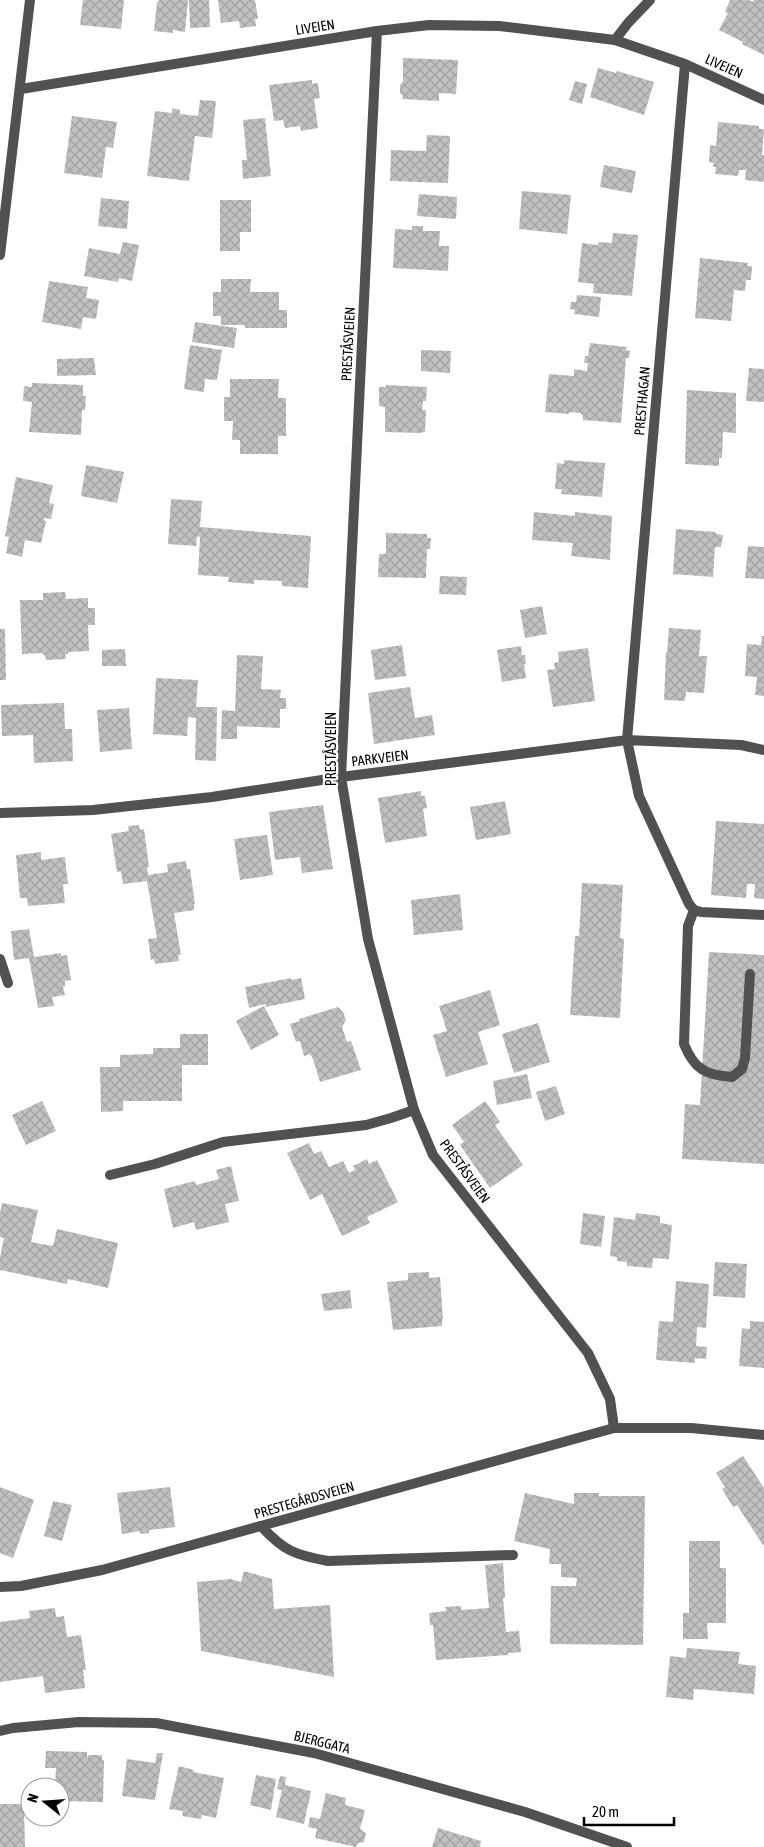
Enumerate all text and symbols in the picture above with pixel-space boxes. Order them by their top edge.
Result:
street label: LIVEIEN [294,16,336,38]
street label: LIVEIEN [703,51,745,81]
street label: PRESTÅSVEIEN [337,306,358,382]
street label: PRESTHAGAN [631,366,653,436]
street label: PRESTÅSVEIEN [322,712,339,786]
street label: PARKVEIEN [350,747,410,769]
street label: PRESTÅSVEIEN [437,1136,494,1206]
street label: PRESTEGÅRDSVEIEN [252,1477,356,1522]
street label: BJERGGATA [292,1727,352,1757]
north arrow [20,1777,70,1827]
text: N [24,1792,41,1804]
scale bar [584,1794,674,1826]
text: 20 m [592,1803,619,1820]

